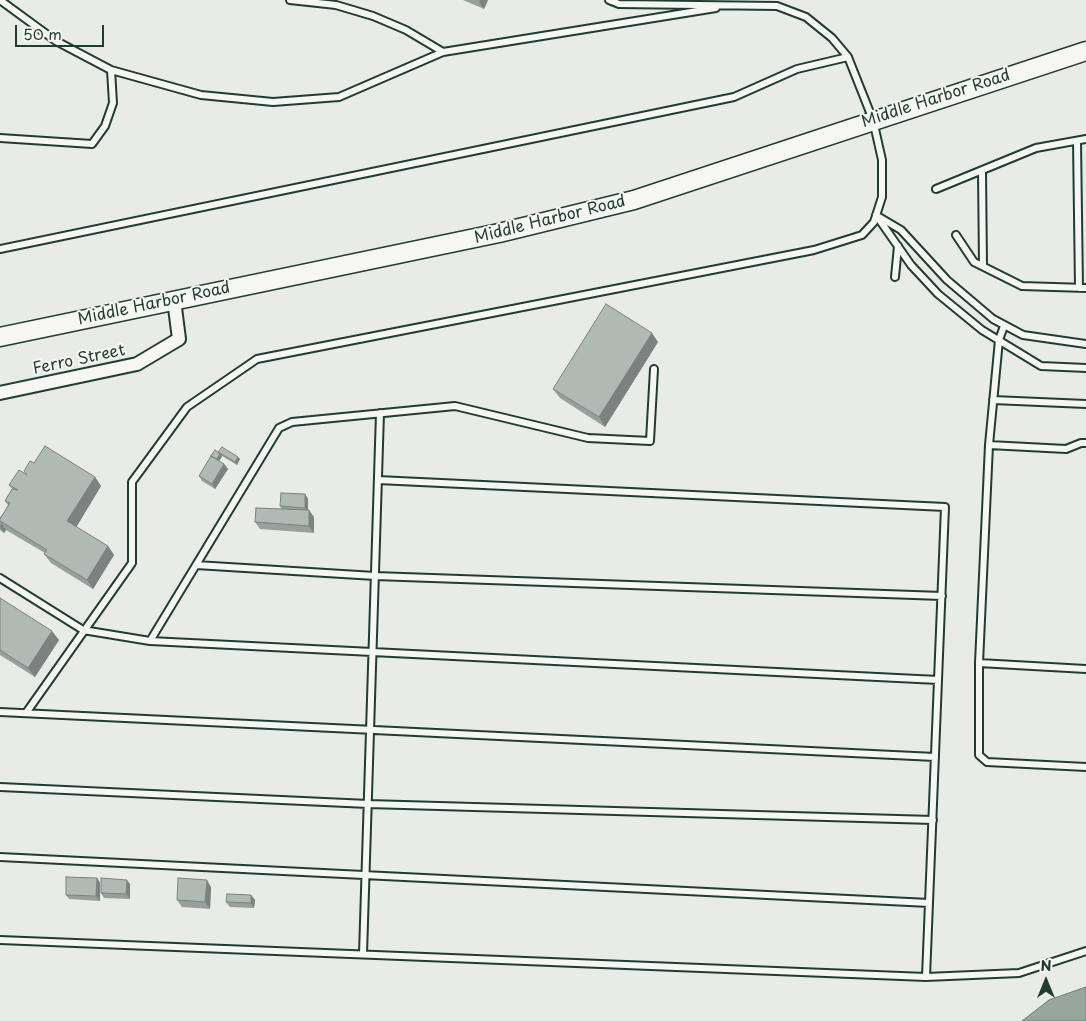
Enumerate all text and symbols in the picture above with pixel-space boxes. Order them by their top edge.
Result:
scale bar [18,15,106,47]
text: 50 m [23,22,62,45]
street label: Middle Harbor Road [859,66,1013,132]
street label: Middle Harbor Road [472,192,628,248]
street label: Middle Harbor Road [76,278,232,330]
street label: Ferro Street [31,341,127,379]
text: N [1040,955,1052,976]
north arrow [1021,956,1071,1006]

